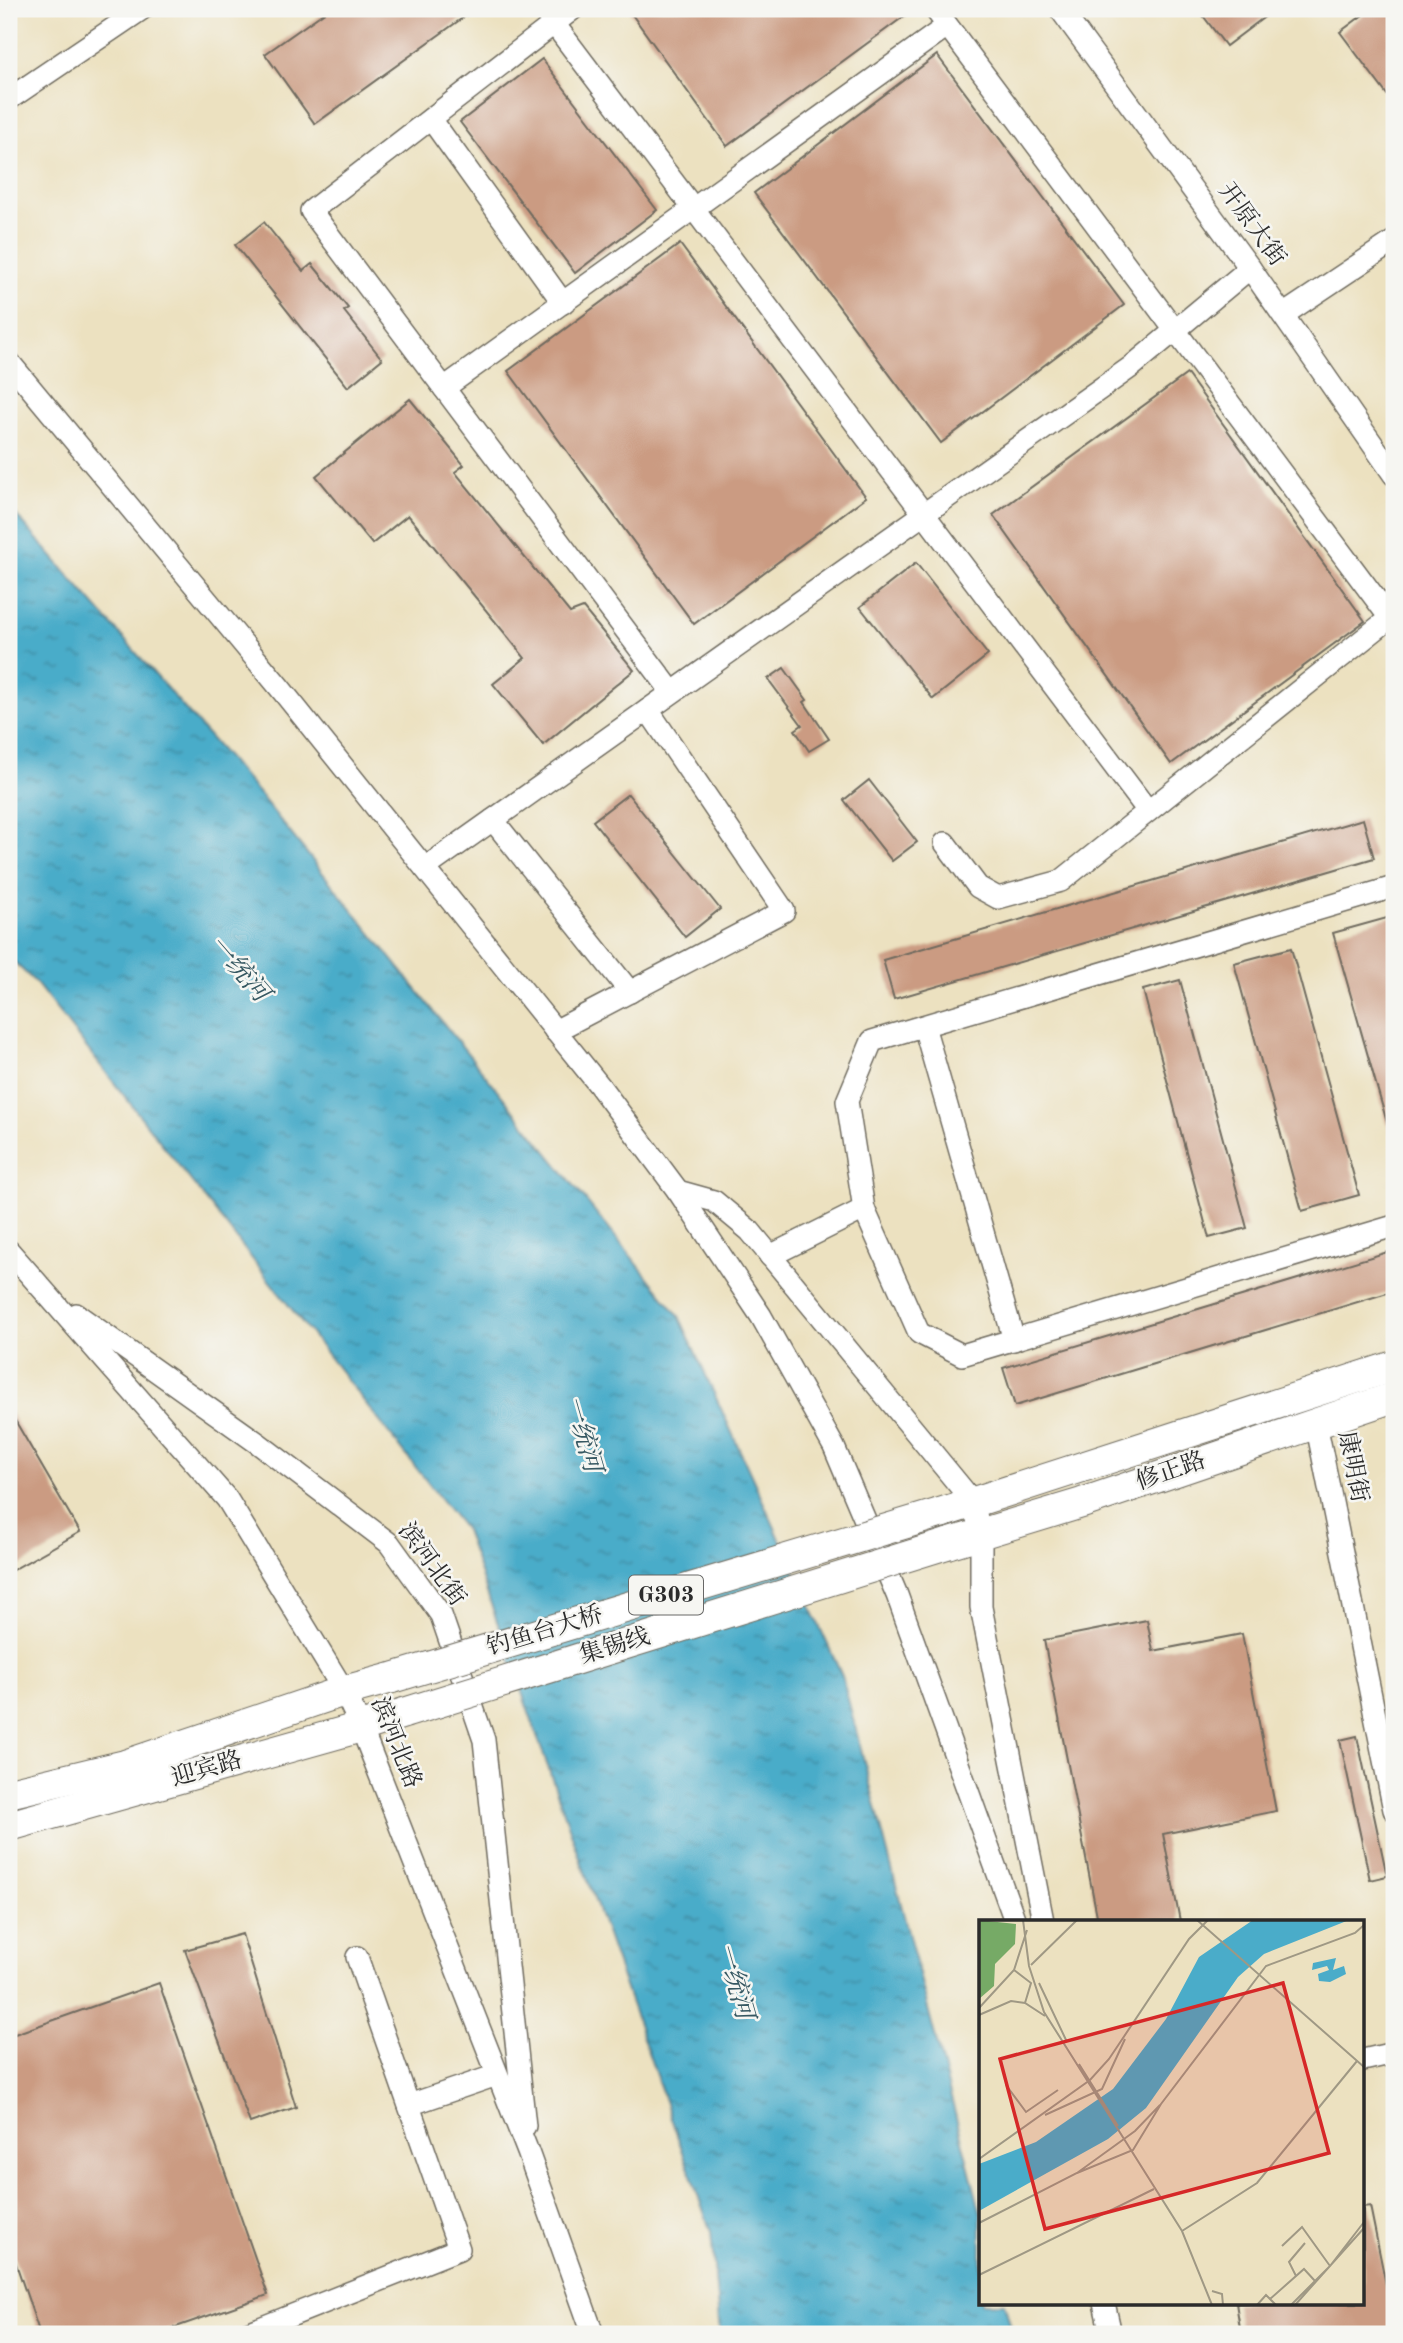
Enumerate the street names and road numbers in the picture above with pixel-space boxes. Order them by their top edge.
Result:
street label: 开原大街 [1213,177,1291,271]
street label: 康明街 [1333,1429,1374,1505]
street label: 修正路 [1132,1446,1209,1495]
street label: 滨河北街 [393,1517,471,1611]
road number: G303 [629,1576,703,1614]
street label: 钓鱼台大桥 [483,1600,606,1661]
street label: 集锡线 [576,1622,653,1669]
street label: 滨河北路 [366,1693,427,1792]
street label: 迎宾路 [168,1746,245,1791]

